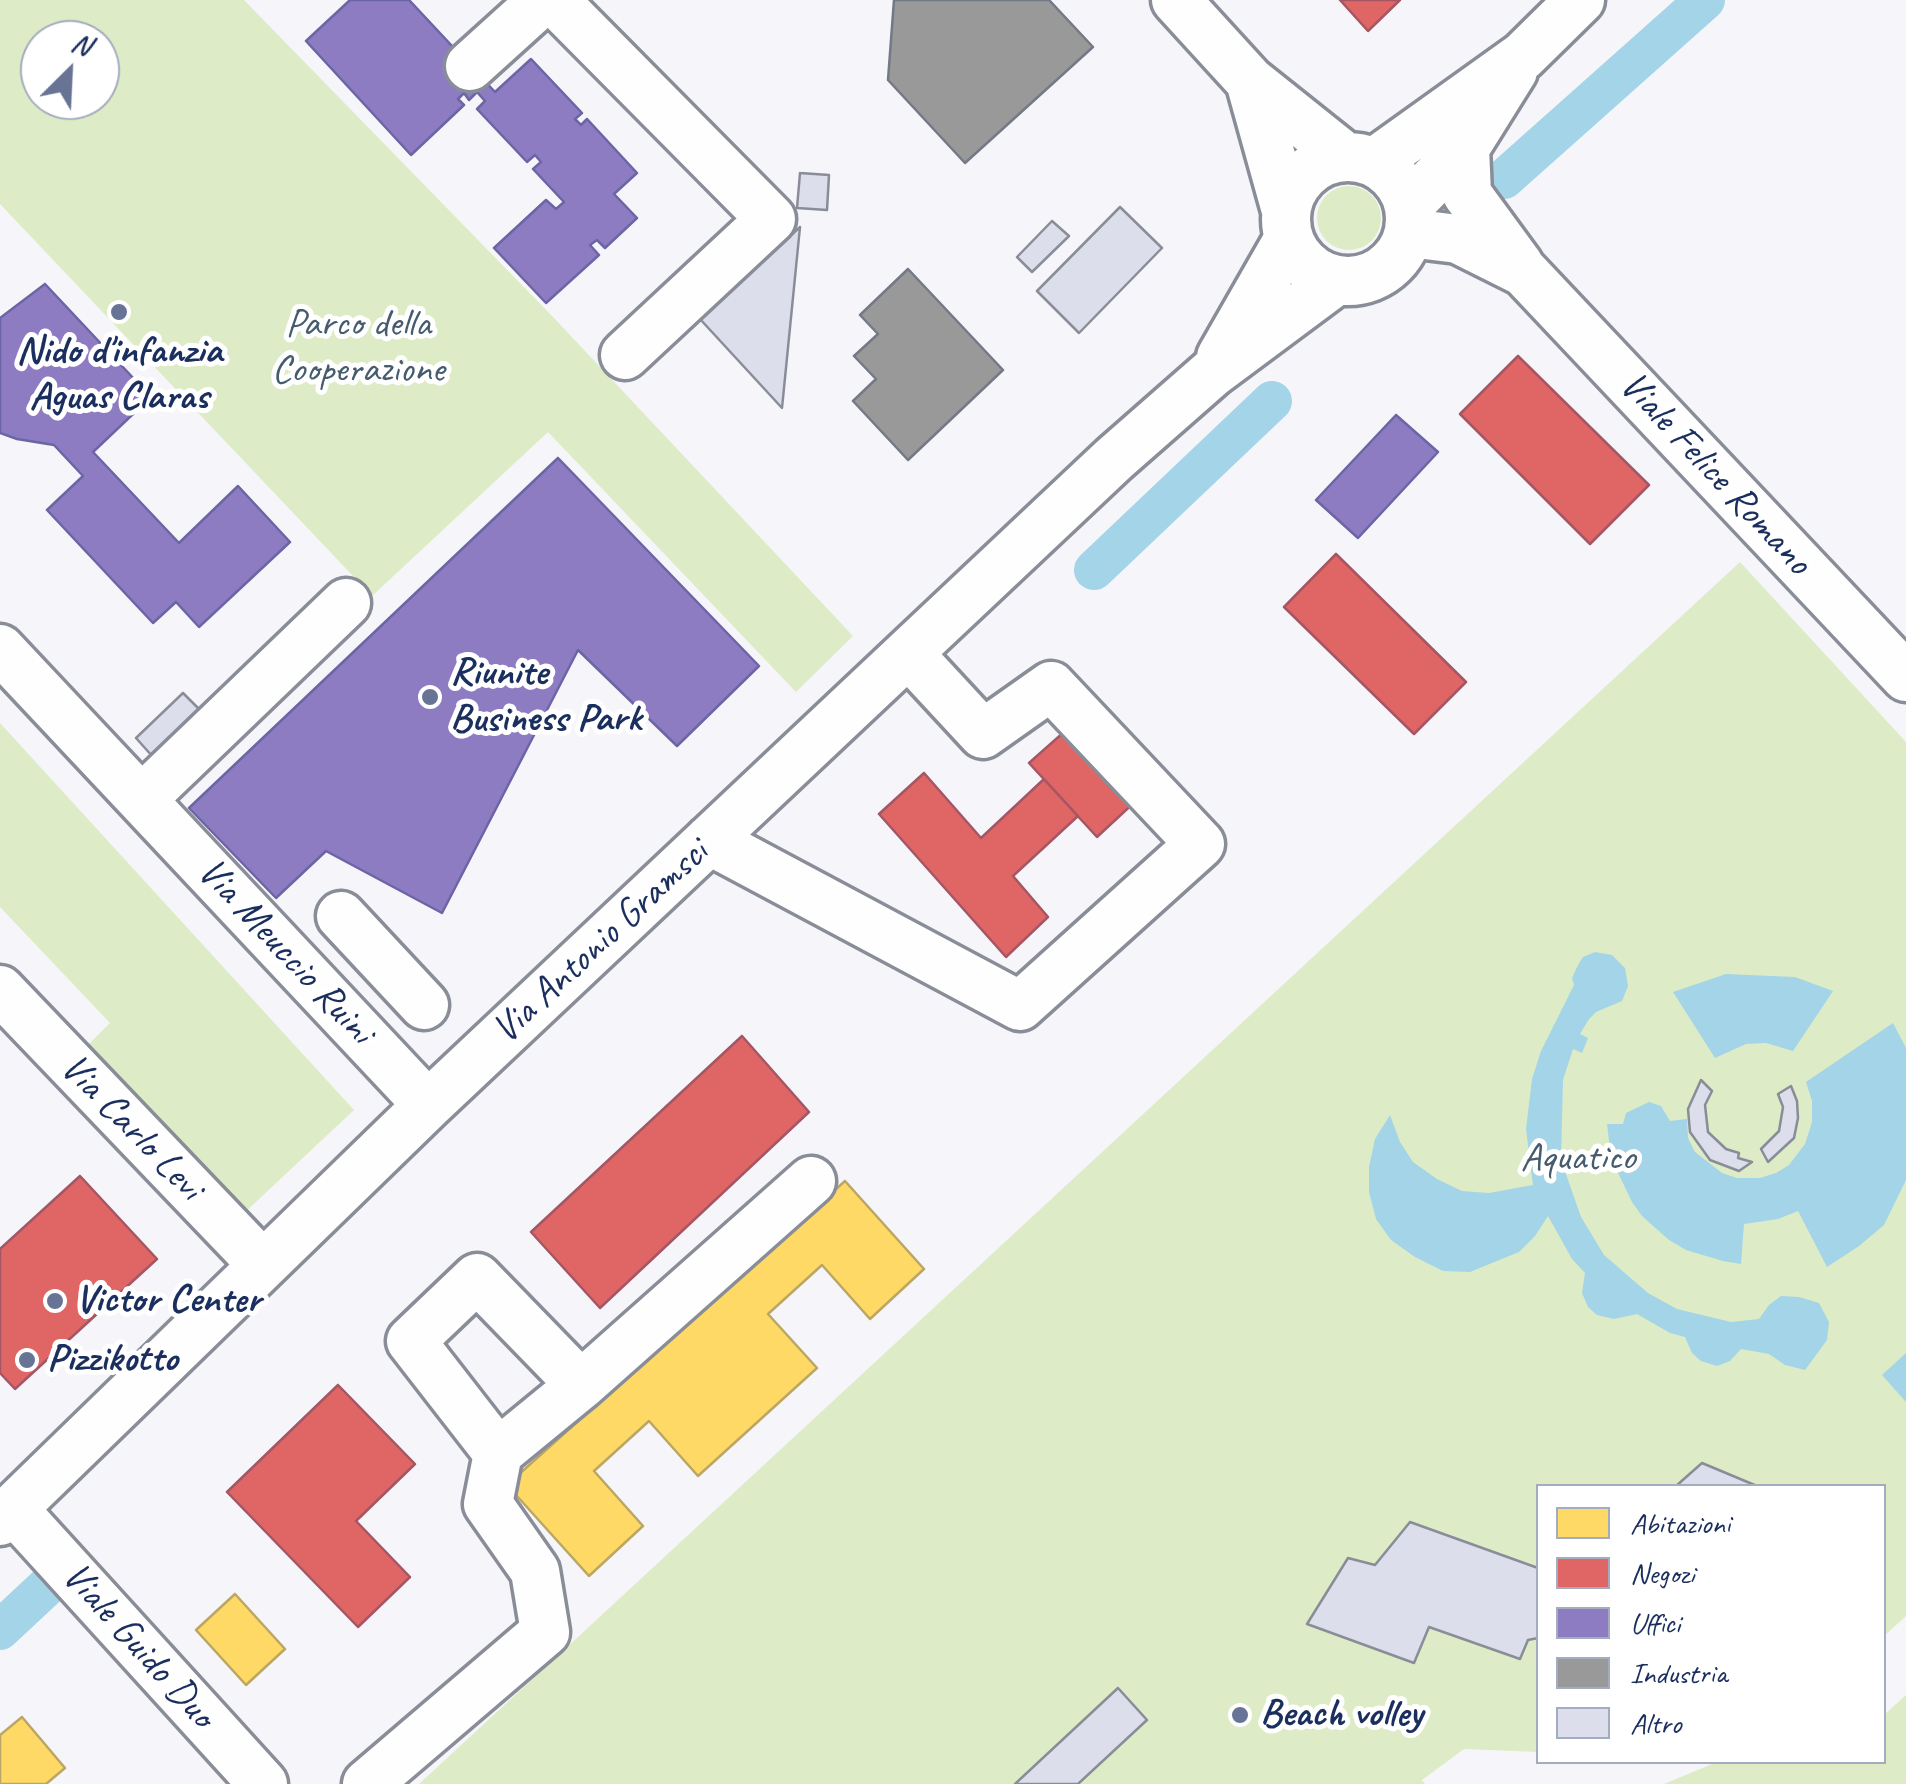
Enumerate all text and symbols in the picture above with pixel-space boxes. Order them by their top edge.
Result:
north arrow [20,20,120,120]
text: N [67,24,97,63]
marker: Nido d'infanzia Aguas Claras [108,301,130,323]
park label: Parco della Cooperazione [272,301,444,395]
place label: Nido d'infanzia Aguas Claras [16,328,222,422]
street label: Viale Felice Romano [1609,362,1821,586]
place label: Riunite Business Park [450,650,641,744]
marker: Riunite Business Park [419,686,441,708]
street label: Via Antonio Gramsci [483,830,719,1054]
street label: Via Meuccio Ruini [187,849,383,1055]
street label: Via Carlo Levi [50,1045,212,1211]
park label: Aquatico [1521,1135,1635,1183]
place label: Victor Center [75,1277,261,1325]
marker: Victor Center [44,1290,66,1312]
place label: Pizzikotto [47,1336,177,1384]
marker: Pizzikotto [16,1349,38,1371]
legend [1536,1484,1886,1764]
text: Abitazioni [1630,1504,1730,1542]
street label: Viale Guido Duo [51,1553,225,1739]
text: Negozi [1630,1554,1694,1592]
text: Uffici [1630,1604,1680,1642]
text: Industria [1630,1654,1727,1692]
place label: Beach volley [1260,1691,1422,1739]
marker: Beach volley [1229,1704,1251,1726]
text: Altro [1630,1704,1681,1742]

